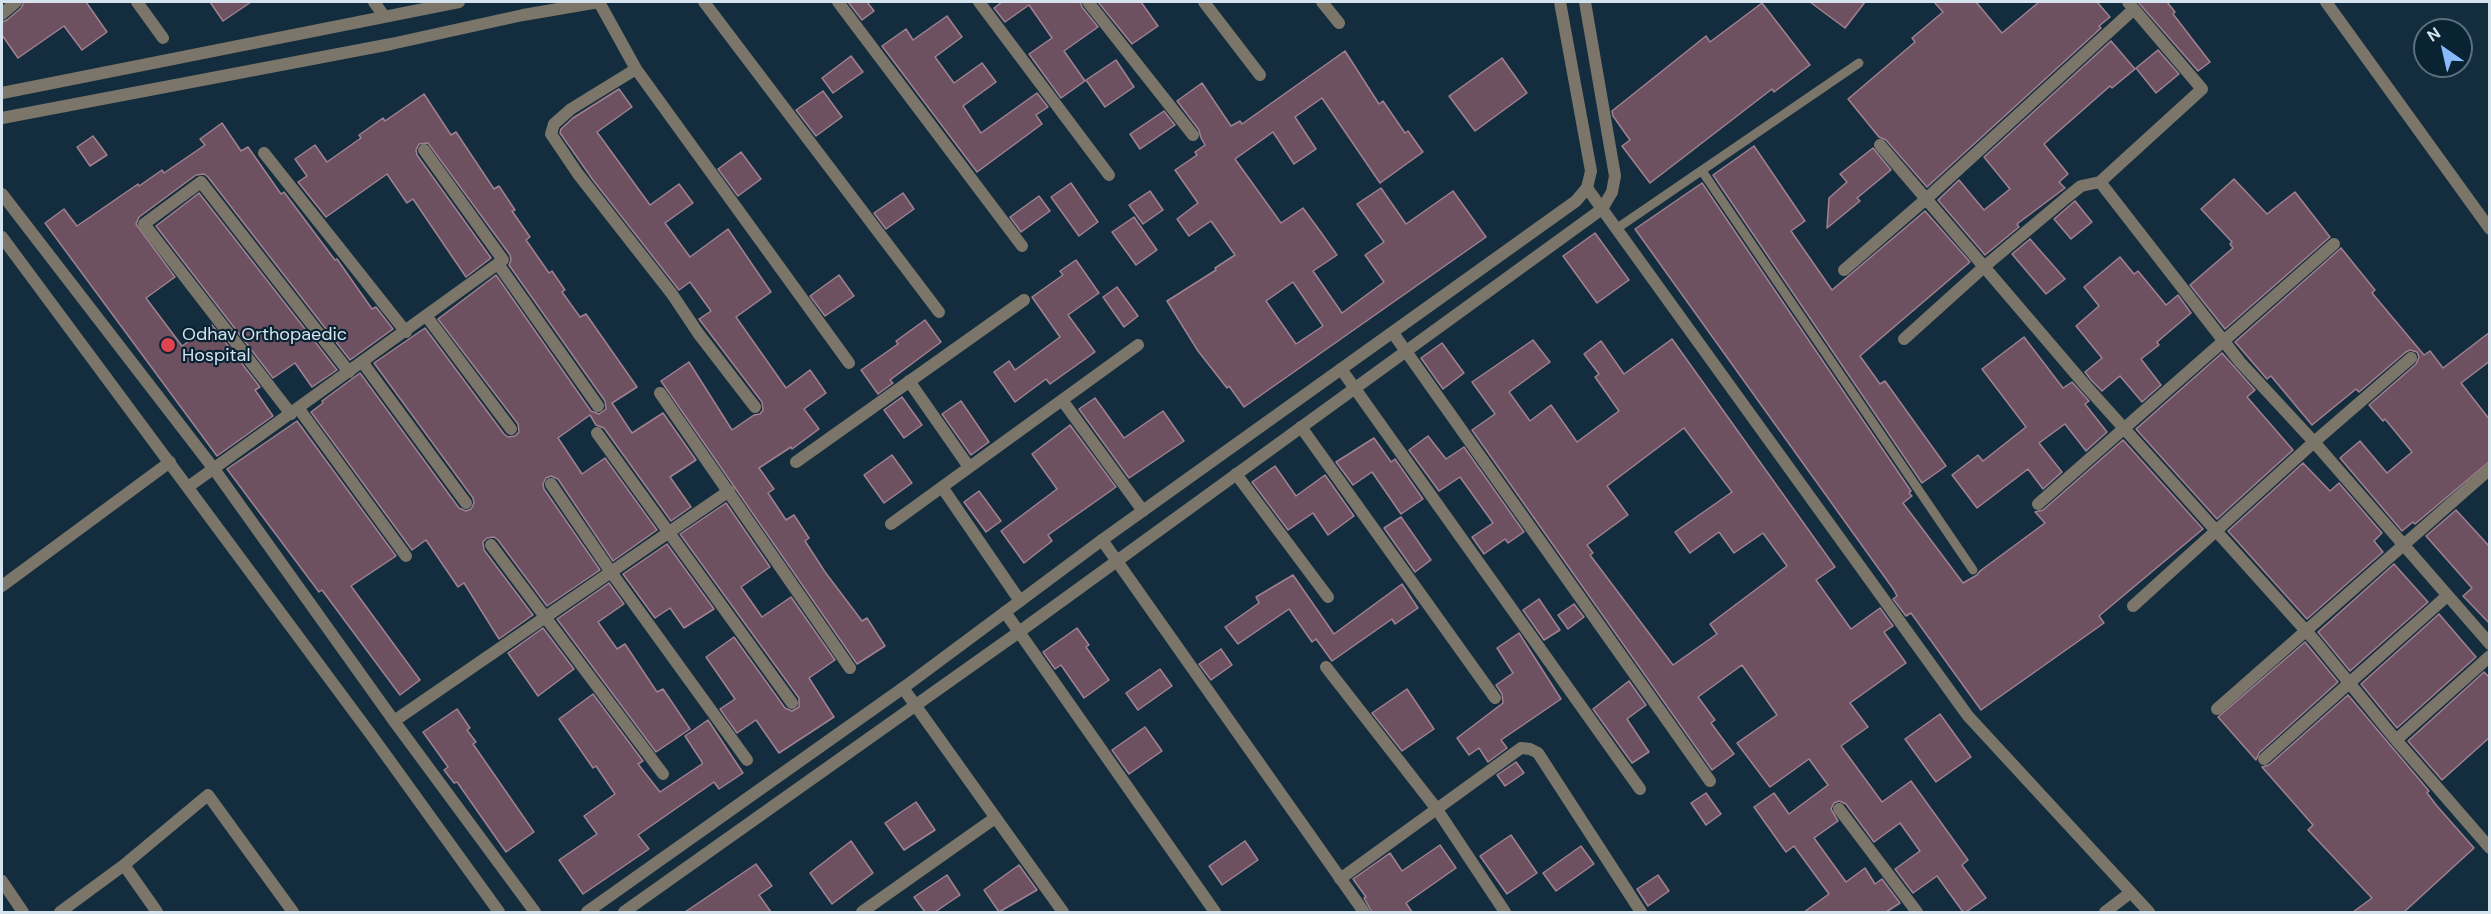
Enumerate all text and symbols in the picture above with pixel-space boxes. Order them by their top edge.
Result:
north arrow [2413,18,2473,78]
text: N [2423,22,2444,46]
place label: Odhav Orthopaedic Hospital [182,324,347,366]
marker: Odhav Orthopaedic Hospital [159,336,177,354]

